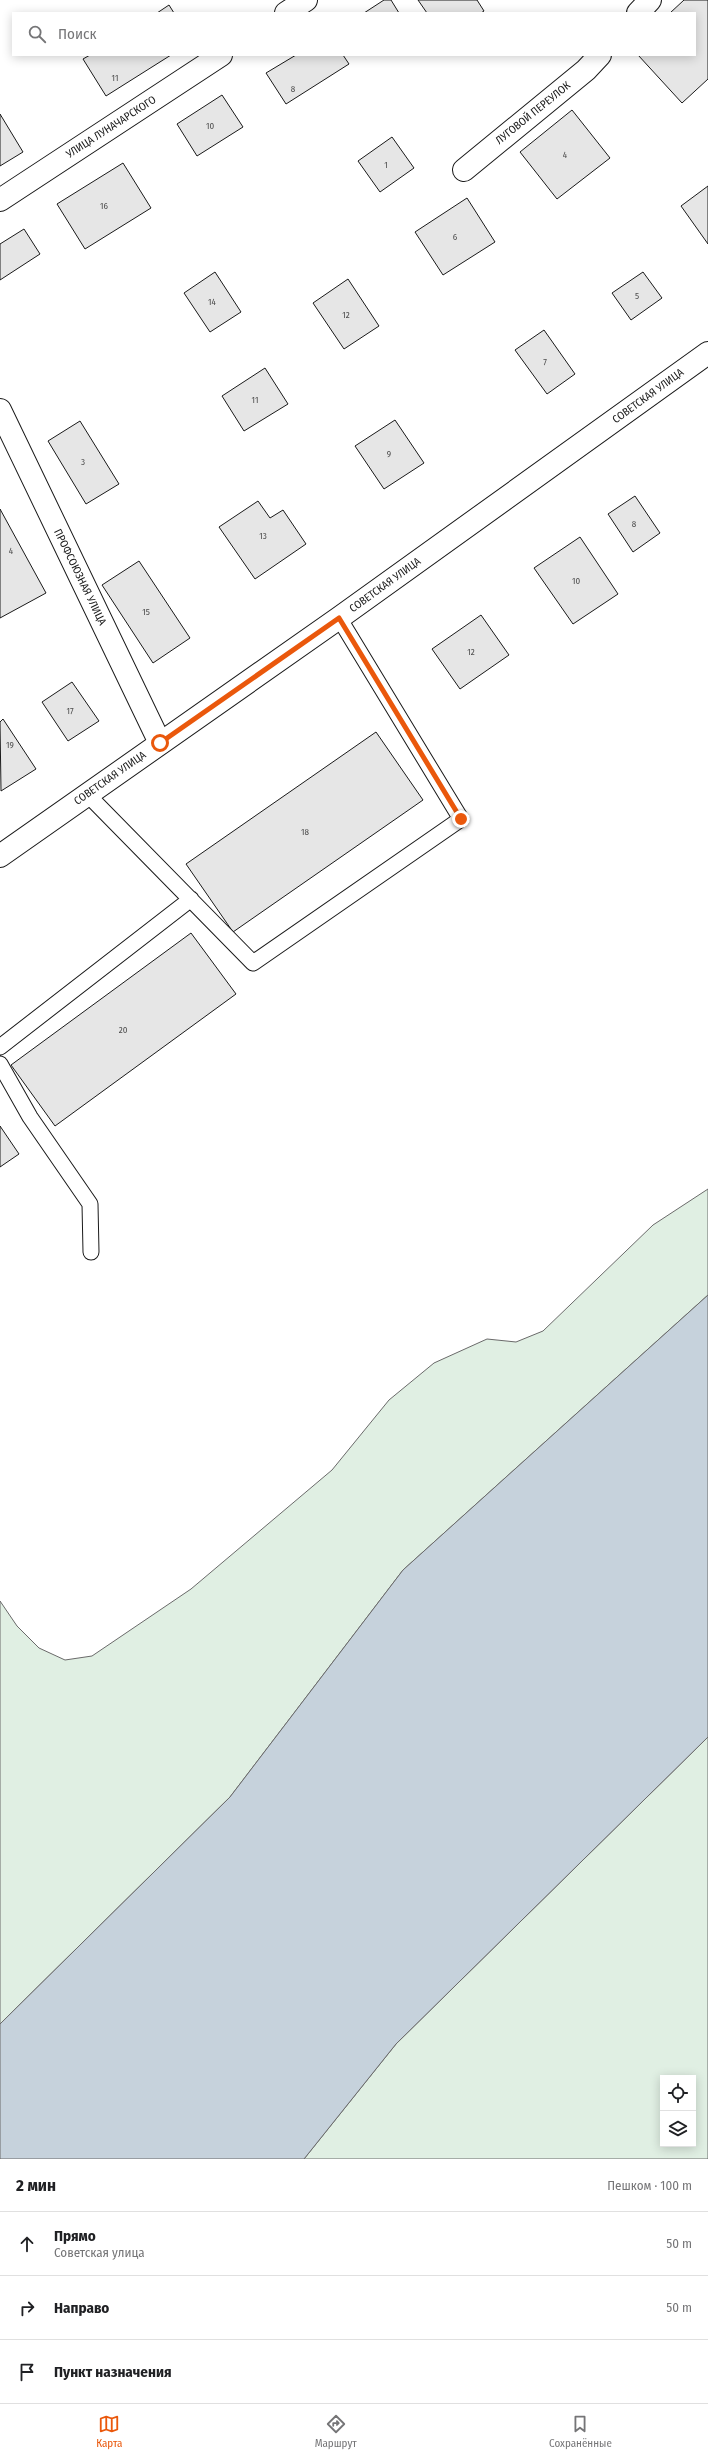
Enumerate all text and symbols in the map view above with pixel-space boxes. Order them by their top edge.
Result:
search box [12,12,696,56]
icon: search [26,23,48,45]
text: Поиск [58,25,96,43]
house number: 11 [112,73,118,83]
street label: ЛУГОВОЙ ПЕРЕУЛОК [493,79,573,147]
house number: 8 [291,84,296,94]
street label: УЛИЦА ЛУНАЧАРСКОГО [63,93,158,161]
house number: 10 [206,121,214,131]
house number: 4 [563,150,568,160]
house number: 1 [384,160,388,170]
house number: 16 [100,201,109,211]
house number: 6 [453,232,458,242]
house number: 5 [635,291,639,301]
house number: 14 [208,297,217,307]
house number: 12 [342,310,350,320]
house number: 7 [543,357,547,367]
street label: СОВЕТСКАЯ УЛИЦА [610,366,686,426]
house number: 11 [252,395,258,405]
house number: 9 [387,449,391,459]
house number: 3 [81,457,85,467]
house number: 8 [632,519,637,529]
street label: ПРОФСОЮЗНАЯ УЛИЦА [51,527,109,627]
house number: 13 [259,531,267,541]
house number: 4 [9,546,14,556]
street label: СОВЕТСКАЯ УЛИЦА [347,555,423,615]
house number: 10 [572,576,580,586]
house number: 15 [142,607,150,617]
house number: 12 [467,647,475,657]
house number: 17 [66,706,74,716]
route start [151,734,169,752]
house number: 19 [6,740,14,750]
street label: СОВЕТСКАЯ УЛИЦА [72,748,149,808]
route end [452,810,470,828]
house number: 18 [301,827,310,837]
house number: 20 [119,1025,128,1035]
map controls [660,2075,696,2147]
button: locate [660,2075,696,2111]
button: layers [660,2111,696,2147]
text: 2 мин [16,2175,56,2196]
text: Пешком · 100 m [607,2178,692,2193]
text: Прямо [54,2227,96,2245]
icon: ahead [16,2233,38,2255]
text: 50 m [666,2236,692,2251]
text: Советская улица [54,2245,145,2260]
icon: right [16,2297,38,2319]
text: Направо [54,2299,109,2317]
text: 50 m [666,2300,692,2315]
icon: arrive [16,2361,38,2383]
text: Пункт назначения [54,2363,172,2381]
tab: Карта [96,2413,122,2450]
tab: Маршрут [315,2413,357,2450]
tab: Сохранённые [549,2413,612,2450]

